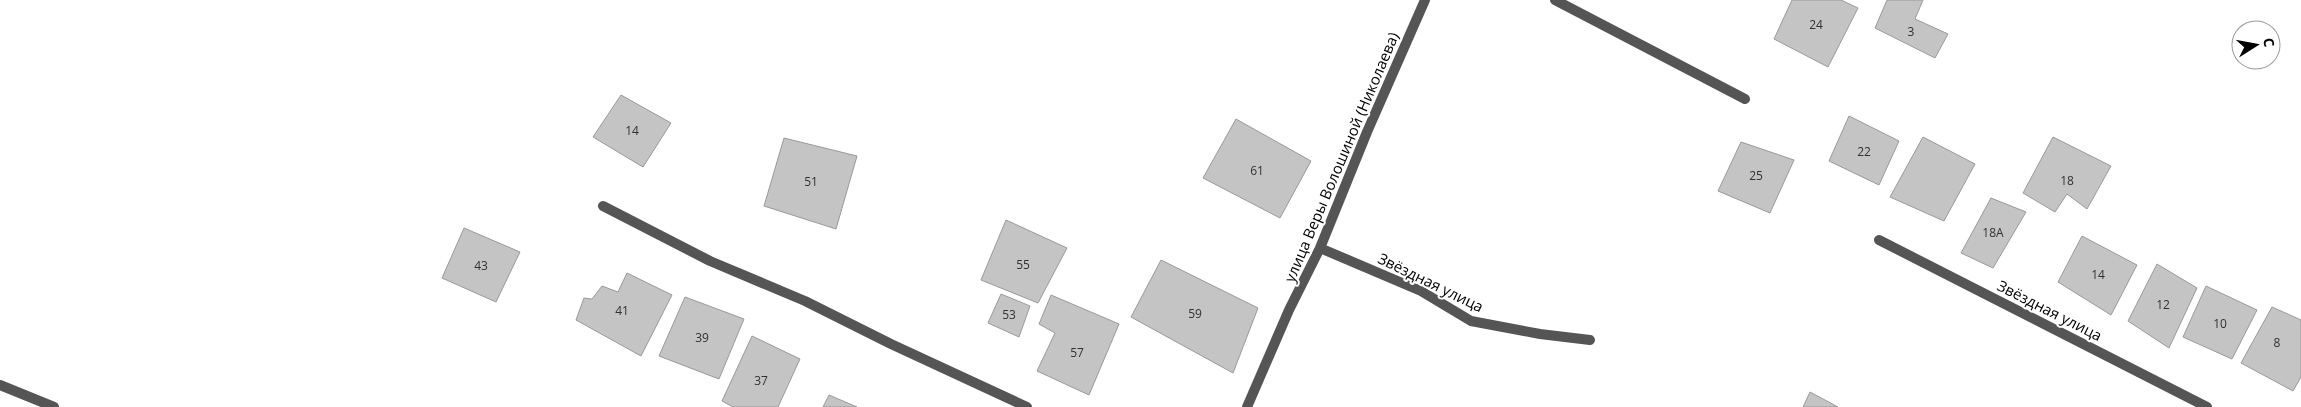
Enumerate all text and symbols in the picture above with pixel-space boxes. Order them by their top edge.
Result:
house number: 24 [1809,16,1823,33]
north arrow [2231,20,2281,70]
house number: 3 [1908,23,1915,40]
street label: улица Веры Волошиной (Николаева) [1279,29,1403,285]
text: С [2259,36,2279,49]
house number: 14 [625,122,639,139]
house number: 22 [1857,143,1871,160]
house number: 61 [1250,162,1264,179]
house number: 25 [1749,167,1763,184]
house number: 18 [2060,172,2074,189]
house number: 51 [804,173,818,190]
house number: 18А [1982,224,2004,241]
street label: Звёздная улица [1375,248,1487,316]
house number: 55 [1016,256,1030,273]
house number: 43 [474,257,488,274]
house number: 14 [2091,266,2105,283]
street label: Звёздная улица [1994,275,2106,345]
house number: 12 [2156,296,2170,313]
house number: 41 [615,302,629,319]
house number: 59 [1188,305,1202,322]
house number: 53 [1002,306,1016,323]
house number: 10 [2213,315,2227,332]
house number: 39 [695,329,709,346]
house number: 8 [2274,334,2281,351]
house number: 57 [1070,344,1084,361]
house number: 37 [754,372,768,389]

